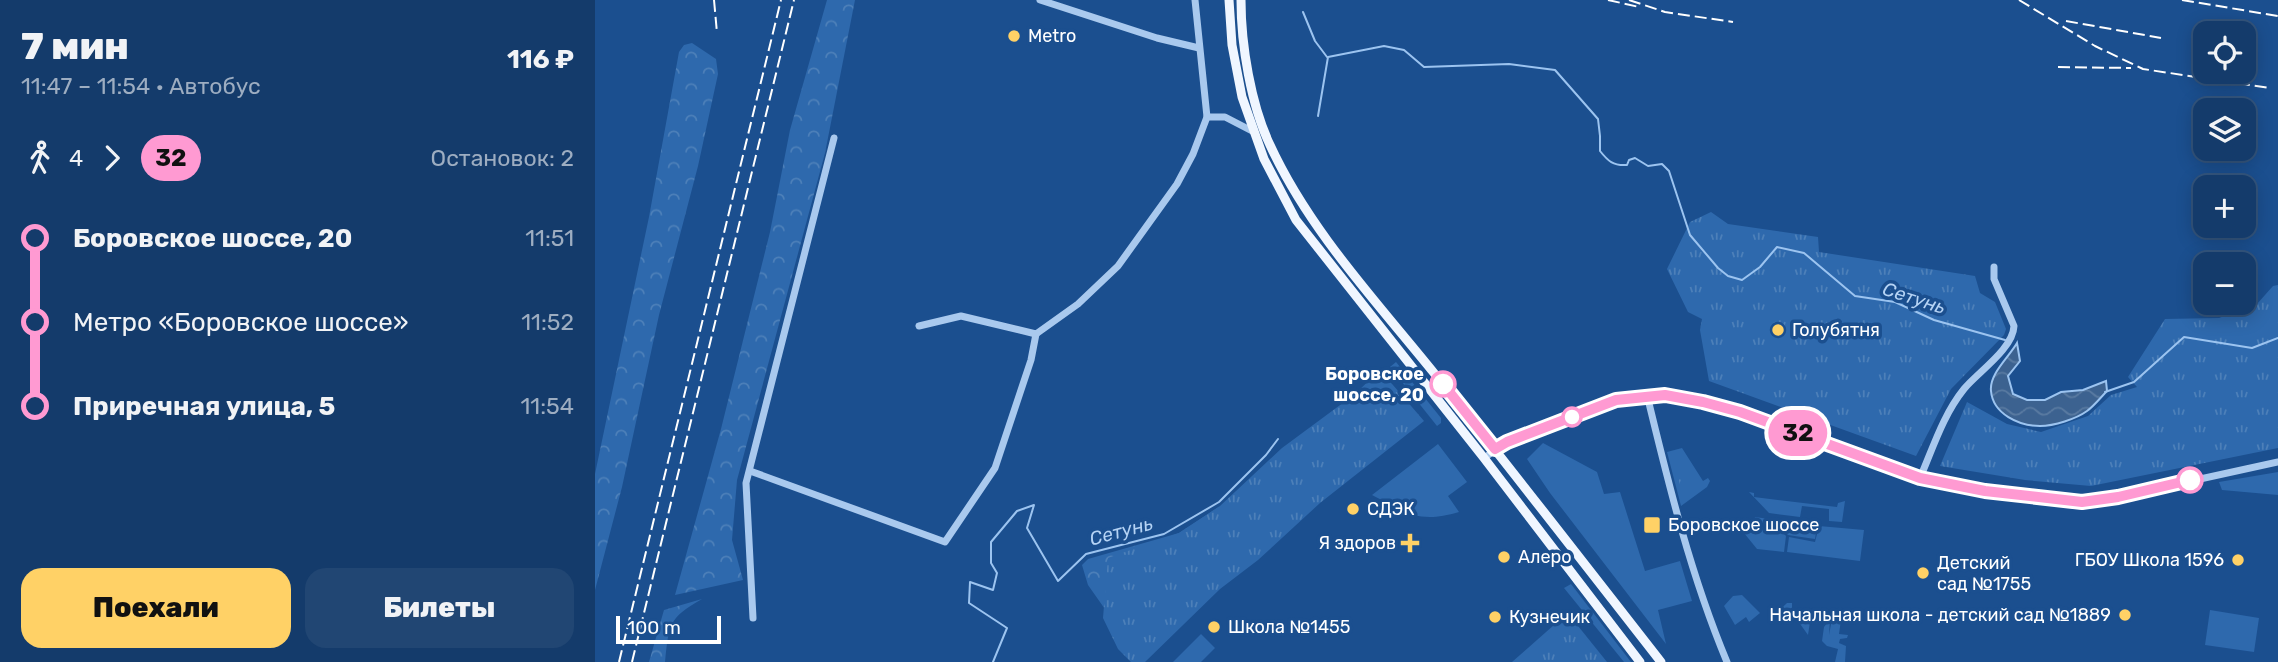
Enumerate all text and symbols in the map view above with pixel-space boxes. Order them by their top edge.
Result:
map controls [2193,21,2256,315]
button: locate [2193,21,2256,84]
text: 7 мин [21,23,129,69]
place label: Metro [1028,25,1076,47]
marker: Metro [1006,28,1022,44]
text: 116 ₽ [507,44,574,75]
text: 11:47 – 11:54 · Автобус [21,72,261,100]
button: layers [2193,98,2256,161]
icon: walk [21,139,59,177]
icon: forward [93,139,131,177]
text: 4 [69,144,83,172]
text: 32 [155,144,187,172]
text: Остановок: 2 [431,144,574,172]
button: + [2193,175,2256,238]
text: Боровское шоссе, 20 [73,223,352,254]
text: 11:51 [525,224,574,252]
button: − [2193,252,2256,315]
water label: Сетунь [1880,277,1948,319]
text: Метро «Боровское шоссе» [73,307,409,338]
text: 11:52 [521,308,574,336]
place label: Голубятня [1792,319,1880,341]
marker: Голубятня [1770,322,1786,338]
place label: Боровское шоссе, 20 [1325,363,1424,406]
marker: Боровское шоссе, 20 [1430,371,1456,397]
text: Приречная улица, 5 [73,391,335,422]
text: 11:54 [520,392,574,420]
unlabelled marker [1562,407,1582,427]
line badge: 32 [1767,410,1829,456]
text: 32 [1782,419,1814,447]
unlabelled marker [2177,467,2203,493]
place label: СДЭК [1367,498,1415,520]
marker: СДЭК [1345,501,1361,517]
water label: Сетунь [1087,512,1155,550]
place label: Боровское шоссе [1668,514,1819,536]
marker: Боровское шоссе [1642,515,1662,535]
place label: Я здоров [1318,532,1396,554]
marker: Я здоров [1402,535,1418,551]
place label: Алеро [1518,546,1572,568]
marker: Алеро [1496,549,1512,565]
place label: ГБОУ Школа 1596 [2075,549,2224,571]
place label: Детский сад №1755 [1937,552,2031,595]
marker: ГБОУ Школа 1596 [2230,552,2246,568]
marker: Детский сад №1755 [1915,565,1931,581]
button: Поехали [21,568,291,648]
button: Билеты [305,568,574,648]
place label: Начальная школа - детский сад №1889 [1769,604,2111,626]
place label: Кузнечик [1509,606,1591,628]
marker: Начальная школа - детский сад №1889 [2117,607,2133,623]
marker: Кузнечик [1487,609,1503,625]
scale bar [616,613,721,645]
text: 100 m [627,616,681,639]
place label: Школа №1455 [1228,616,1351,638]
marker: Школа №1455 [1206,619,1222,635]

